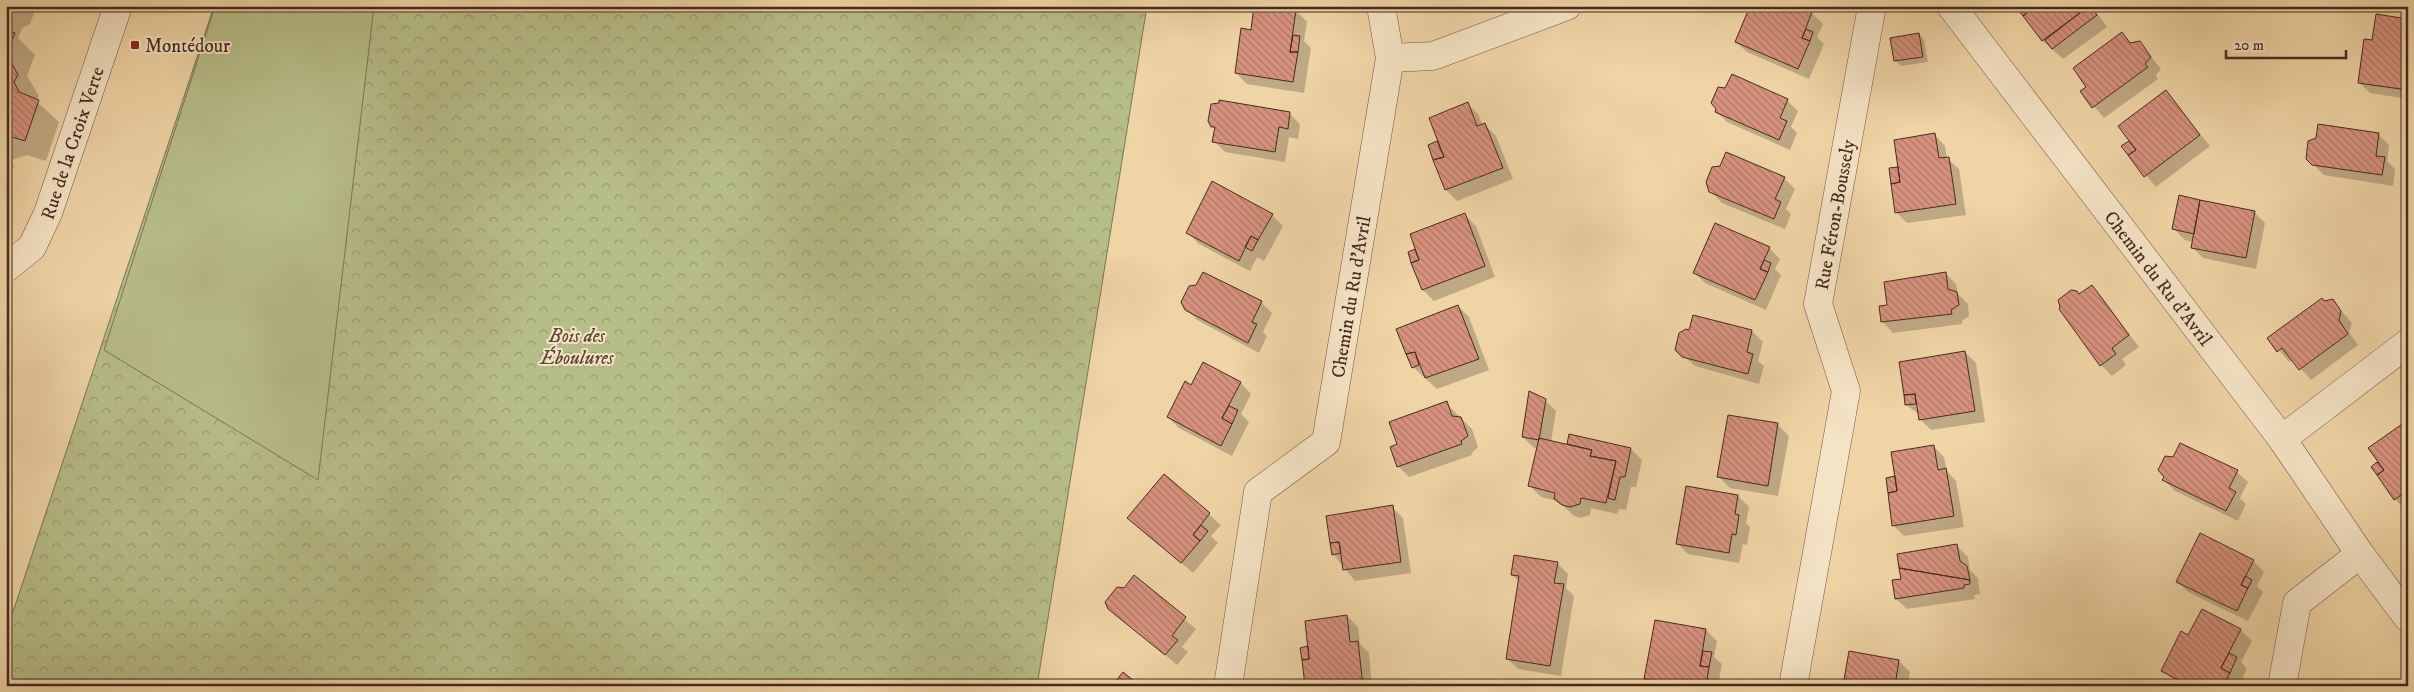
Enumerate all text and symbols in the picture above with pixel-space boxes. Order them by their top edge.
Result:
scale bar [2226,28,2346,60]
place label: Montédour [145,35,230,58]
text: 20 m [2234,36,2264,55]
marker: Montédour [129,39,141,51]
street label: Rue de la Croix Verte [37,64,110,223]
street label: Rue Féron-Boussely [1811,137,1861,292]
street label: Chemin du Ru d'Avril [2099,207,2217,351]
street label: Chemin du Ru d'Avril [1327,214,1377,380]
park label: Bois des Éboulures [540,325,615,370]

